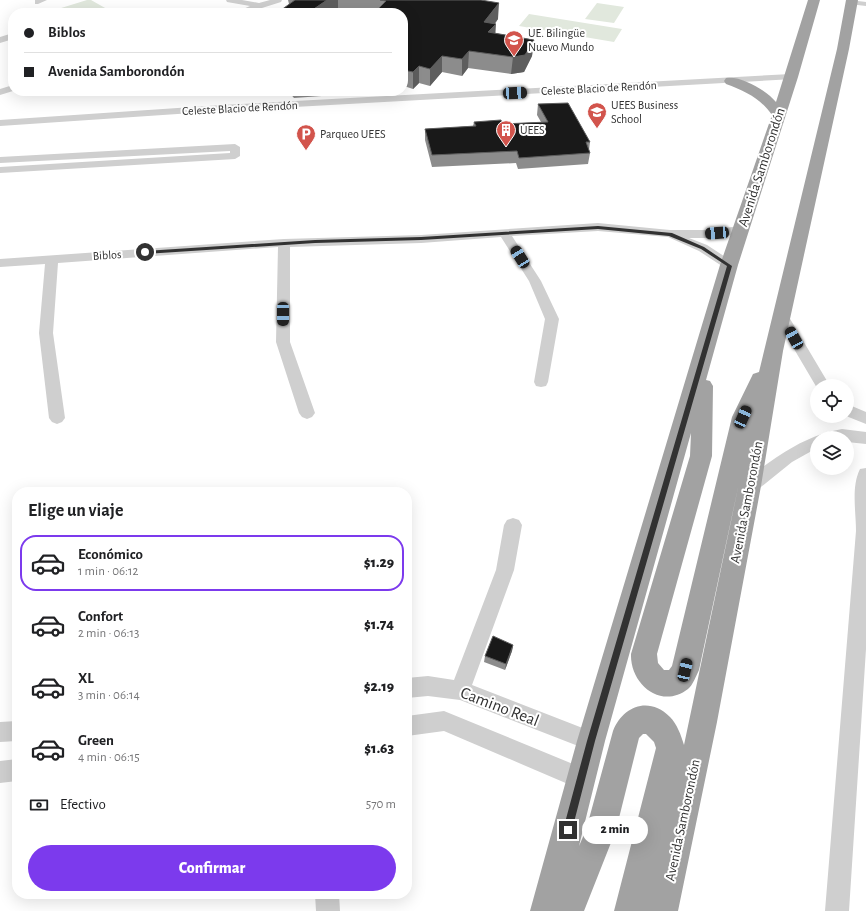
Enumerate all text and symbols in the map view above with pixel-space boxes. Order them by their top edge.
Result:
text: Biblos [48,25,86,40]
place label: UE. Bilingüe Nuevo Mundo [528,27,594,53]
school or university icon: UE. Bilingüe Nuevo Mundo [503,29,525,57]
text: Avenida Samborondón [48,64,185,79]
street label: Celeste Blacio de Rendón [541,79,657,97]
car [503,86,527,100]
street label: Celeste Blacio de Rendón [182,99,298,117]
place label: UEES Business School [611,99,678,125]
school or university icon: UEES Business School [586,101,608,129]
street label: Avenida Samborondón [736,106,788,228]
building icon: UEES [495,119,517,147]
parking icon: Parqueo UEES [295,123,317,151]
place label: UEES [520,124,545,136]
place label: Parqueo UEES [320,128,386,140]
car [705,226,729,240]
route start [136,243,154,261]
car [509,244,531,270]
street label: Biblos [92,248,122,262]
car [277,302,289,326]
car [783,325,805,351]
map controls [810,379,854,475]
button: locate [810,379,854,423]
car [733,404,753,430]
button: layers [810,431,854,475]
street label: Avenida Samborondón [728,440,766,564]
text: Elige un viaje [28,502,123,520]
icon: car [30,545,66,581]
text: Económico [78,547,143,562]
text: $1.29 [364,555,394,570]
text: 1 min · 06:12 [78,565,138,578]
icon: car [30,607,66,643]
text: Confort [78,609,123,624]
text: $1.74 [364,617,394,632]
text: 2 min · 06:13 [78,627,139,640]
car [676,657,694,683]
icon: car [30,669,66,705]
text: XL [78,671,94,686]
text: $2.19 [364,679,394,694]
street label: Camino Real [458,684,542,729]
text: 3 min · 06:14 [78,689,140,702]
icon: car [30,731,66,767]
text: Green [78,733,114,748]
text: $1.63 [364,741,394,756]
text: 4 min · 06:15 [78,751,140,764]
street label: Avenida Samborondón [663,758,703,882]
icon: cash [28,794,50,816]
text: Efectivo [60,797,106,812]
text: 570 m [366,798,396,811]
callout: 2 min [582,816,648,844]
route end [559,821,577,839]
text: 2 min [600,823,630,836]
button: Confirmar [28,845,396,891]

